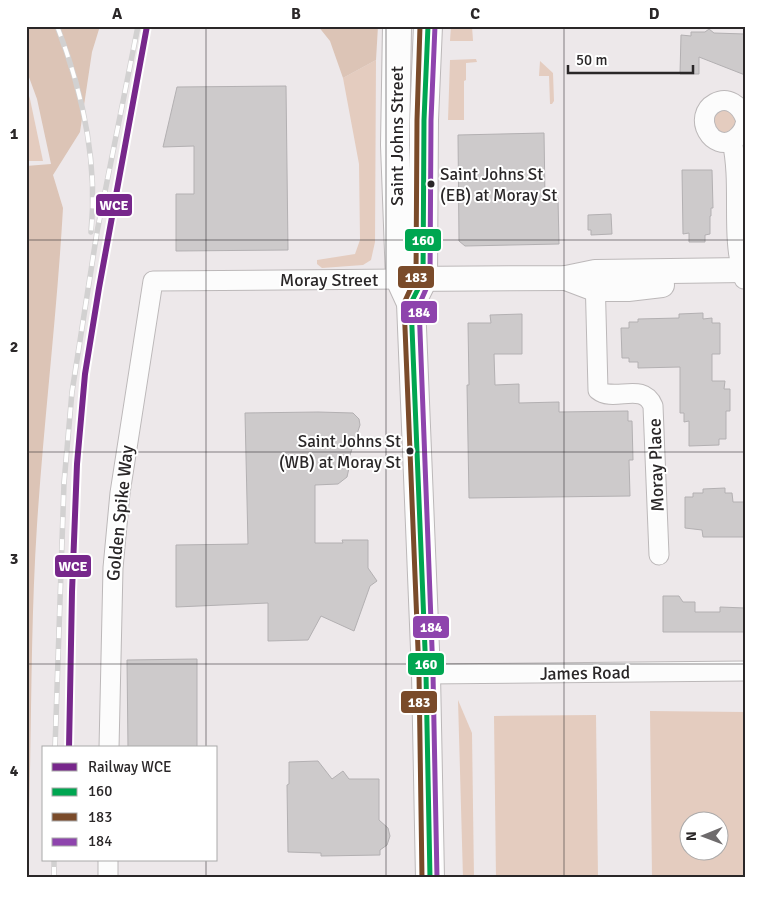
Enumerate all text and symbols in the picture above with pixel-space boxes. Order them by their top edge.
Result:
text: A [112,4,123,24]
text: B [291,4,301,24]
text: C [470,4,480,24]
text: D [649,4,660,24]
scale bar [568,42,694,74]
text: 50 m [576,51,607,69]
street label: Saint Johns Street [386,66,408,206]
text: 1 [10,124,19,144]
place label: Saint Johns St (EB) at Moray St [440,164,557,206]
marker: Saint Johns St (EB) at Moray St [426,179,436,189]
line badge: WCE [95,193,133,217]
text: WCE [99,197,129,214]
line badge: 160 [404,228,442,252]
text: 160 [412,232,435,249]
line badge: 183 [397,265,435,289]
street label: Moray Street [280,269,378,291]
text: 183 [405,269,427,286]
line badge: 184 [400,300,438,324]
text: 184 [408,304,431,321]
text: 2 [10,337,18,357]
street label: Moray Place [643,418,669,512]
place label: Saint Johns St (WB) at Moray St [279,431,401,473]
street label: Golden Spike Way [102,443,138,582]
marker: Saint Johns St (WB) at Moray St [405,446,415,456]
text: 3 [10,549,18,569]
line badge: WCE [54,554,92,578]
text: WCE [58,558,88,575]
line badge: 184 [412,615,450,639]
text: 184 [420,619,443,636]
line badge: 160 [407,652,445,676]
text: 160 [415,656,438,673]
street label: James Road [540,661,630,685]
line badge: 183 [400,690,438,714]
text: 183 [408,694,430,711]
legend [42,746,218,862]
text: Railway WCE [88,758,171,776]
text: 4 [10,761,19,781]
text: 160 [88,782,112,800]
text: 183 [88,808,112,826]
north arrow [678,812,728,862]
text: N [683,831,700,841]
text: 184 [88,832,112,850]

